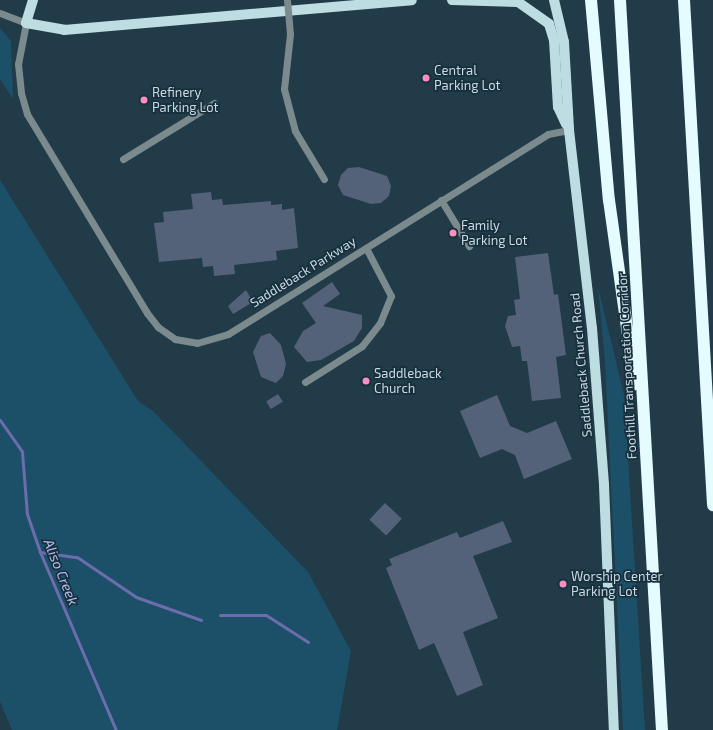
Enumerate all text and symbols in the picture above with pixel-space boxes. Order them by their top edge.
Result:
place label: Central Parking Lot [434,63,500,94]
marker: Central Parking Lot [421,73,431,83]
place label: Refinery Parking Lot [152,85,218,116]
marker: Refinery Parking Lot [139,95,149,105]
place label: Family Parking Lot [461,218,527,249]
marker: Family Parking Lot [448,228,458,238]
street label: Saddleback Parkway [247,233,359,311]
street label: Foothill Transportation Corridor [614,272,640,460]
street label: Saddleback Church Road [567,292,595,438]
place label: Saddleback Church [374,366,442,397]
marker: Saddleback Church [361,376,371,386]
water label: Aliso Creek [40,536,82,608]
place label: Worship Center Parking Lot [571,569,663,600]
marker: Worship Center Parking Lot [558,579,568,589]

